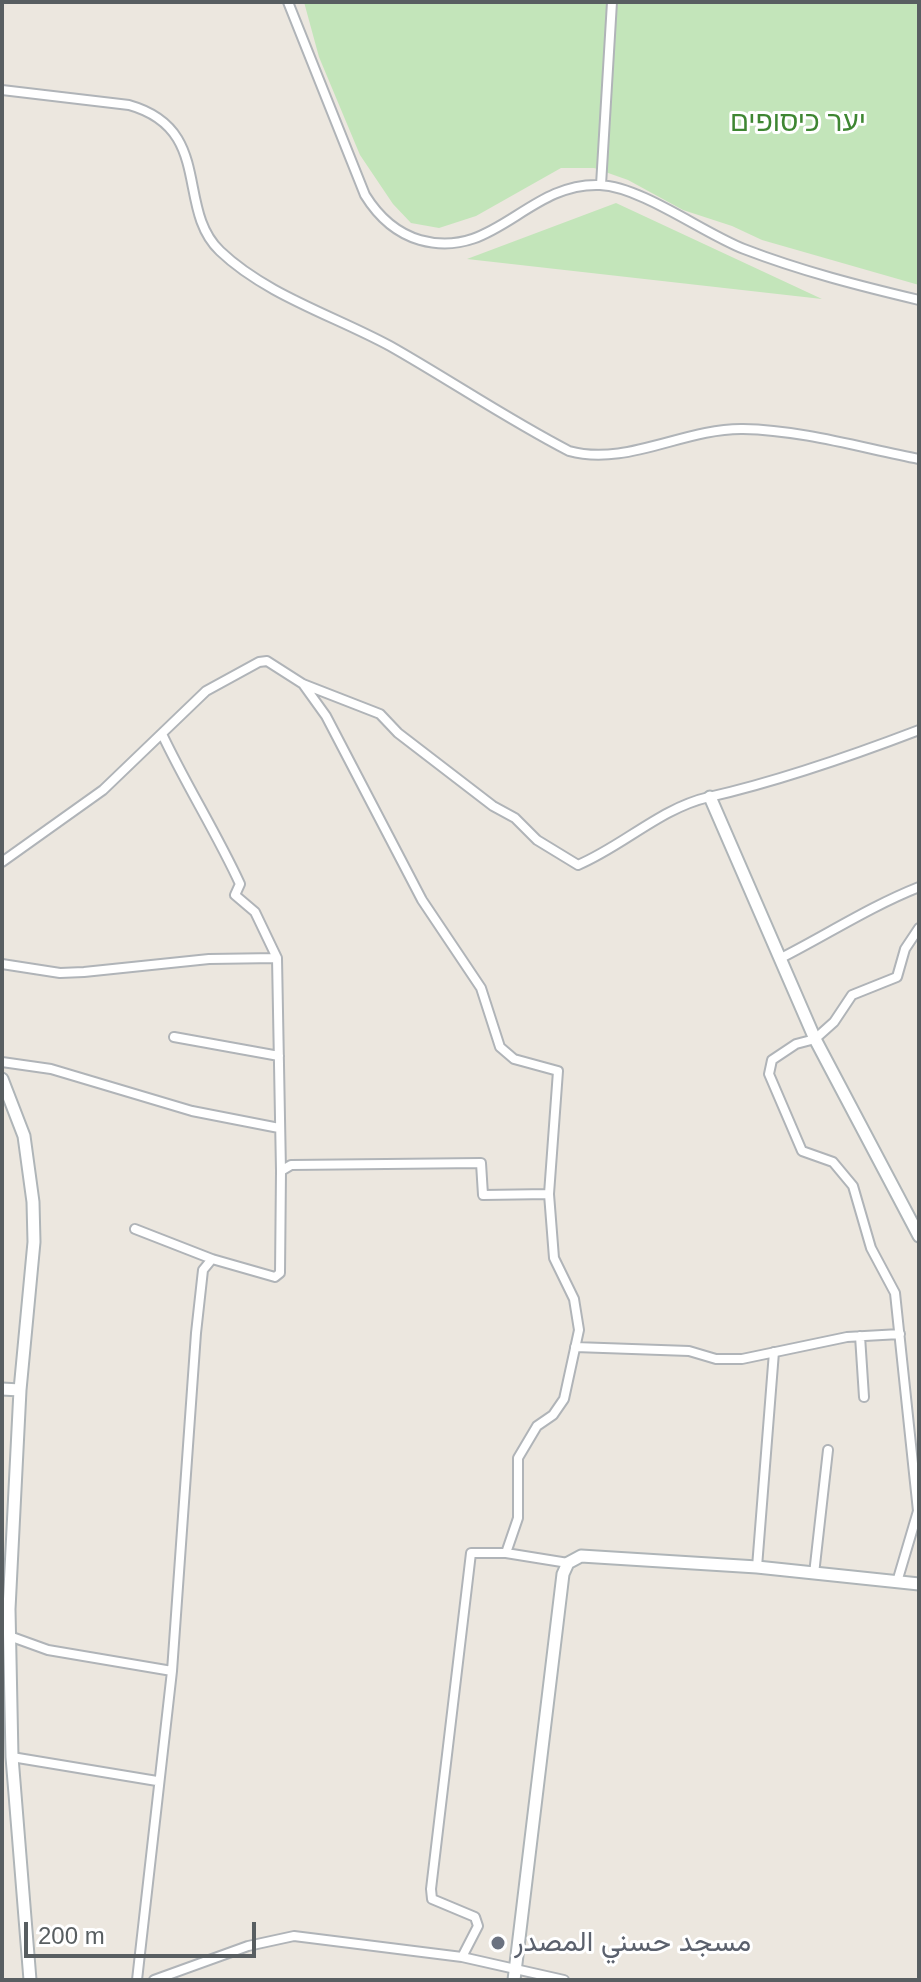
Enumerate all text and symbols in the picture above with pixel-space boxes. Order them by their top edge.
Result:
park label: יער כיסופים [730,106,866,140]
scale bar [28,1906,260,1956]
text: 200 m [38,1922,105,1949]
place label: مسجد حسني المصدر [514,1926,751,1960]
marker: مسجد حسني المصدر [489,1934,507,1952]

